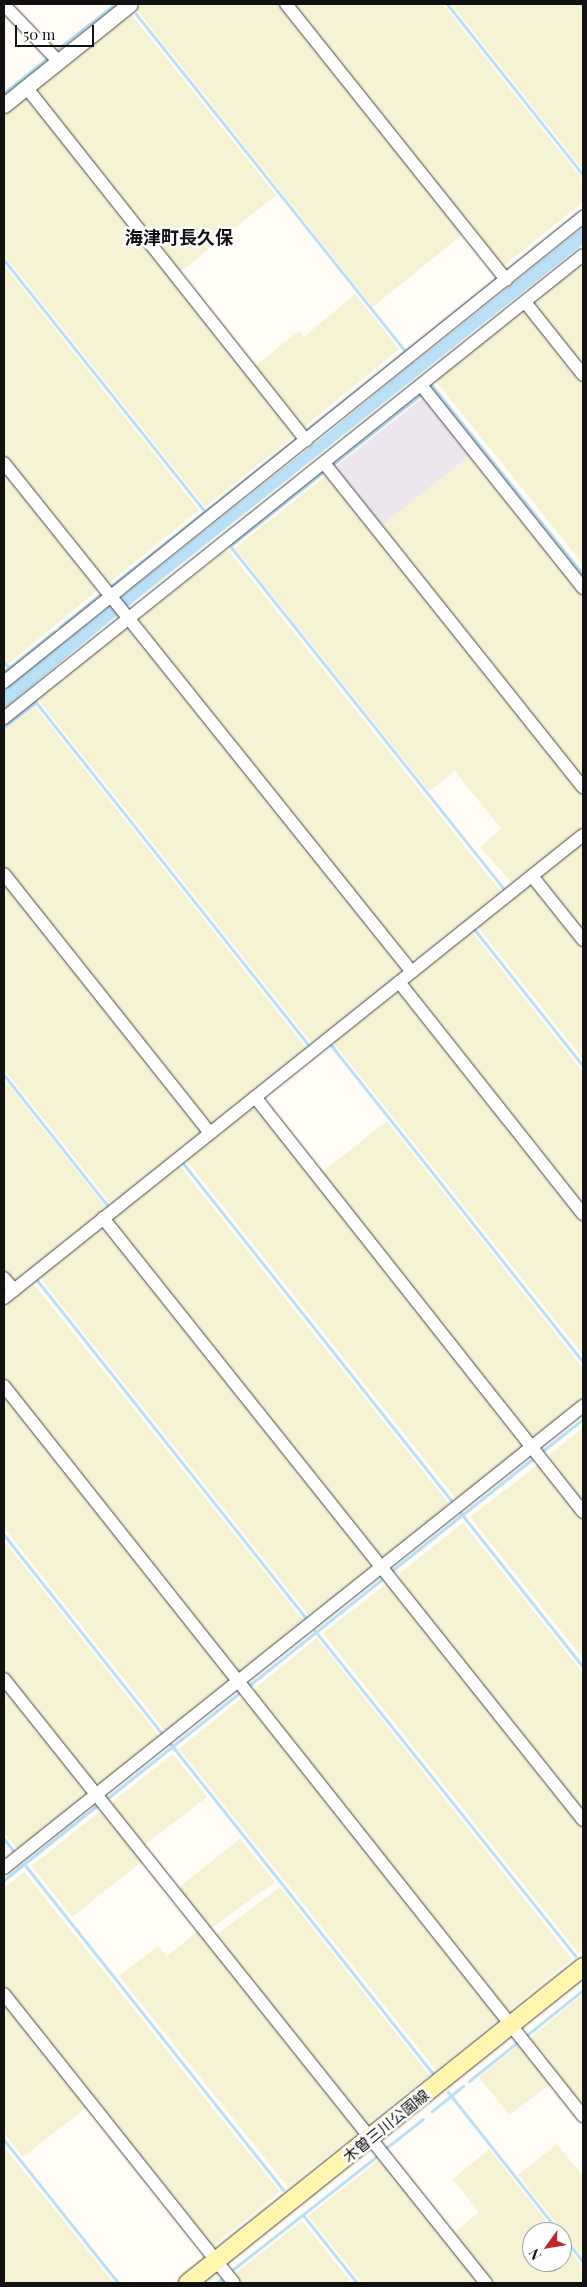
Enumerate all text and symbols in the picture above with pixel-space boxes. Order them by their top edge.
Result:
scale bar [18,15,96,47]
text: 50 m [23,24,55,44]
district label: 海津町長久保 [125,226,233,248]
street label: 木曽三川公園線 [340,2086,432,2166]
north arrow [522,2222,572,2272]
text: N [524,2245,545,2264]

